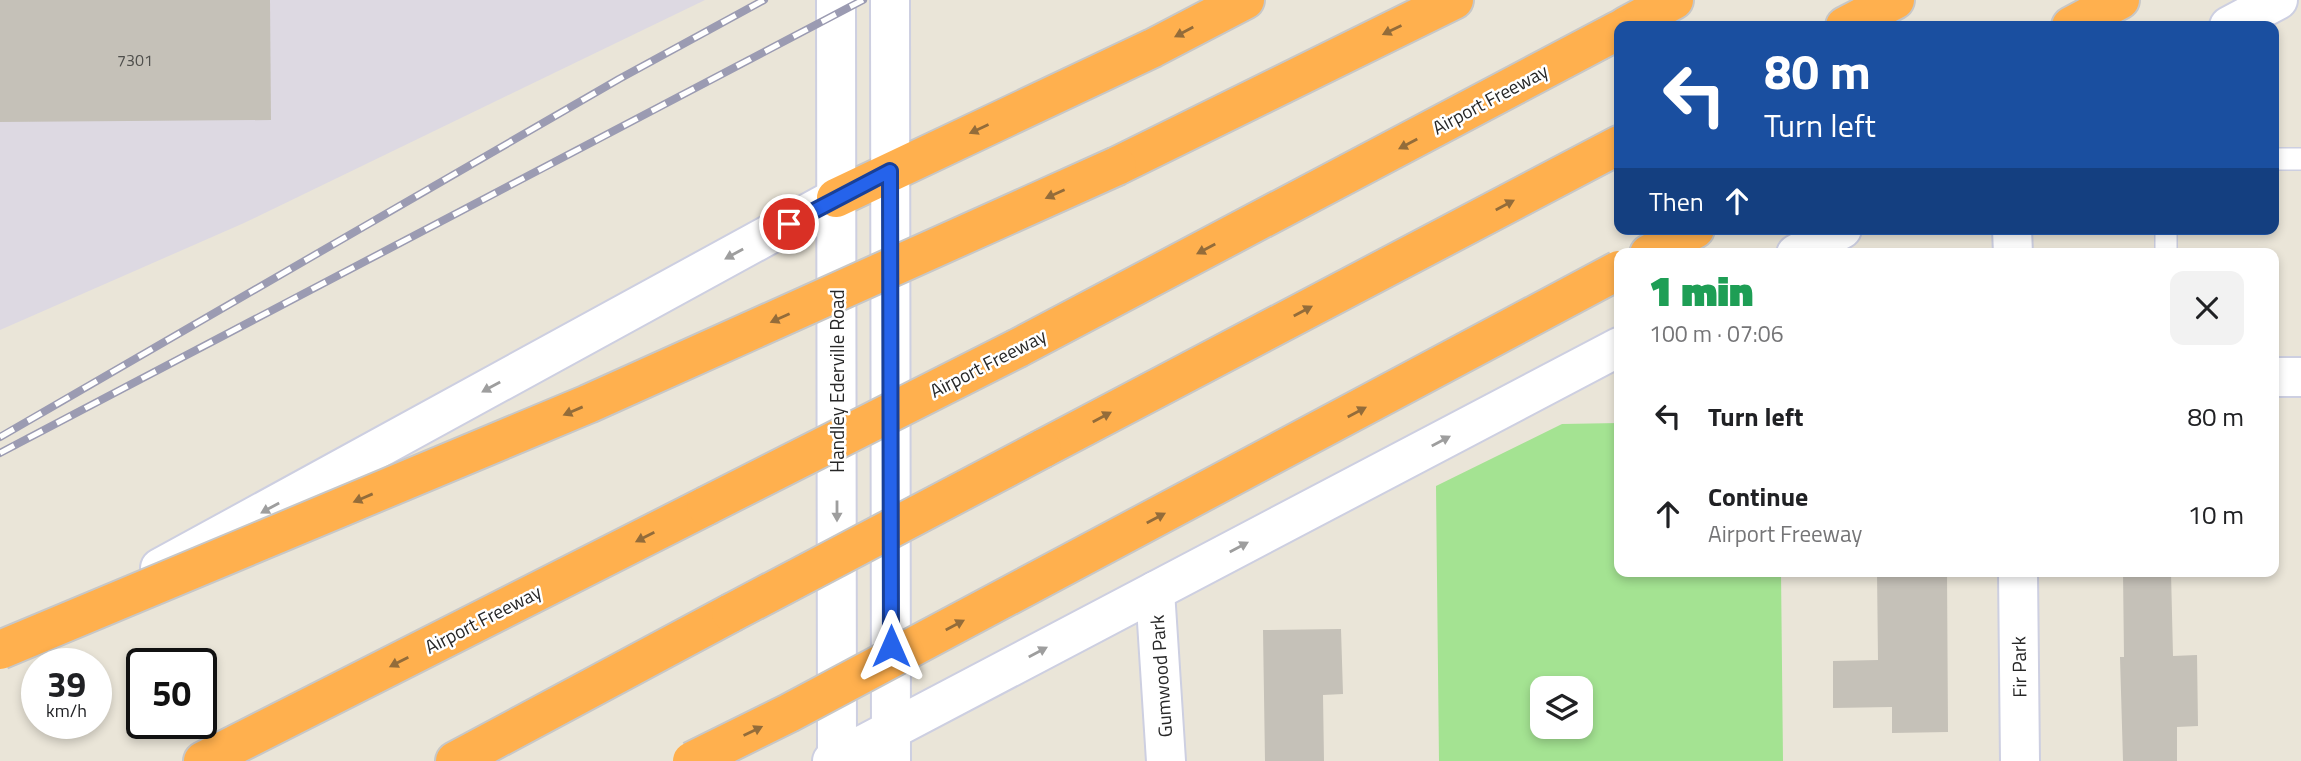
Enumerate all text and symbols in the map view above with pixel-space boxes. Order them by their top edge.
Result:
one-way arrow [1382,25,1402,36]
one-way arrow [1175,26,1194,38]
text: 80 m [1764,33,1871,108]
house number: 7301 [117,48,153,72]
icon: left [1649,49,1740,140]
street label: Airport Freeway [1427,56,1553,141]
text: Turn left [1764,101,1876,149]
one-way arrow [969,123,989,135]
one-way arrow [1398,138,1418,149]
text: Then [1649,182,1704,221]
icon: ahead [1718,182,1756,220]
one-way arrow [1044,189,1065,200]
pin [759,194,819,254]
one-way arrow [1495,200,1515,212]
icon: arrive [770,205,808,243]
one-way arrow [1196,244,1216,255]
one-way arrow [724,248,743,260]
text: 1 min [1649,258,1753,322]
button: close [2170,271,2244,345]
street label: Handley Ederville Road [822,289,851,473]
one-way arrow [1294,306,1314,318]
one-way arrow [770,312,790,324]
text: 100 m · 07:06 [1649,316,1784,351]
street label: Airport Freeway [924,321,1051,404]
one-way arrow [481,381,501,393]
icon: left [1649,397,1687,435]
text: Turn left [1708,397,1803,436]
text: 80 m [2187,397,2244,436]
one-way arrow [562,406,583,417]
one-way arrow [1347,406,1367,418]
one-way arrow [1092,412,1112,423]
one-way arrow [1431,435,1451,446]
text: Continue [1708,477,1808,516]
one-way arrow [352,493,373,504]
icon: ahead [1649,495,1687,533]
text: 10 m [2187,495,2244,534]
one-way arrow [831,501,843,523]
one-way arrow [260,502,280,514]
one-way arrow [1146,513,1166,525]
text: Airport Freeway [1708,516,1862,551]
one-way arrow [635,531,655,542]
one-way arrow [1229,541,1249,552]
street label: Airport Freeway [419,577,546,660]
position arrow [854,609,928,683]
street label: Gumwood Park [1142,614,1179,738]
one-way arrow [945,619,964,631]
street label: Fir Park [2003,636,2034,698]
one-way arrow [1028,647,1048,658]
speed limit sign: 50 [126,648,217,739]
one-way arrow [389,656,409,667]
text: 39 [47,657,86,711]
map controls [1530,676,1593,739]
button: layers [1530,676,1593,739]
text: km/h [46,697,87,724]
one-way arrow [743,725,763,736]

